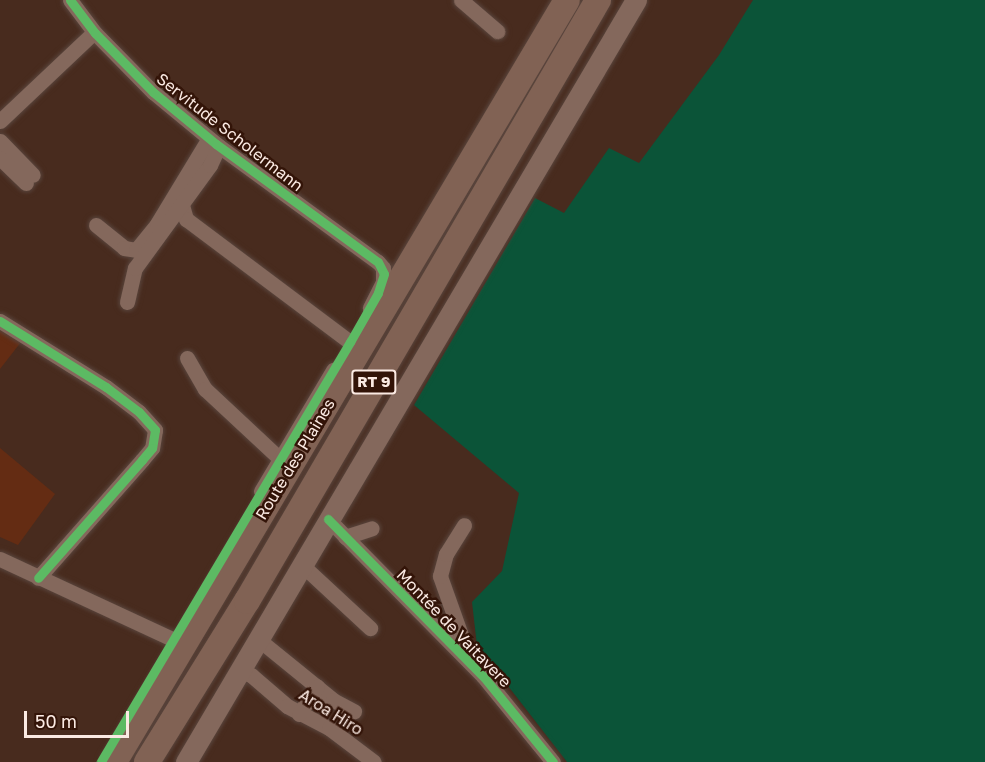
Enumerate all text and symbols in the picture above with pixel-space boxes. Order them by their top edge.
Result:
street label: Servitude Scholermann [153,69,307,195]
road number: RT 9 [350,370,398,394]
street label: Route des Plaines [251,395,339,523]
street label: Montée de Vaitavere [393,565,515,691]
street label: Aroa Hiro [296,685,366,739]
scale bar [27,699,132,737]
text: 50 m [35,710,77,732]

